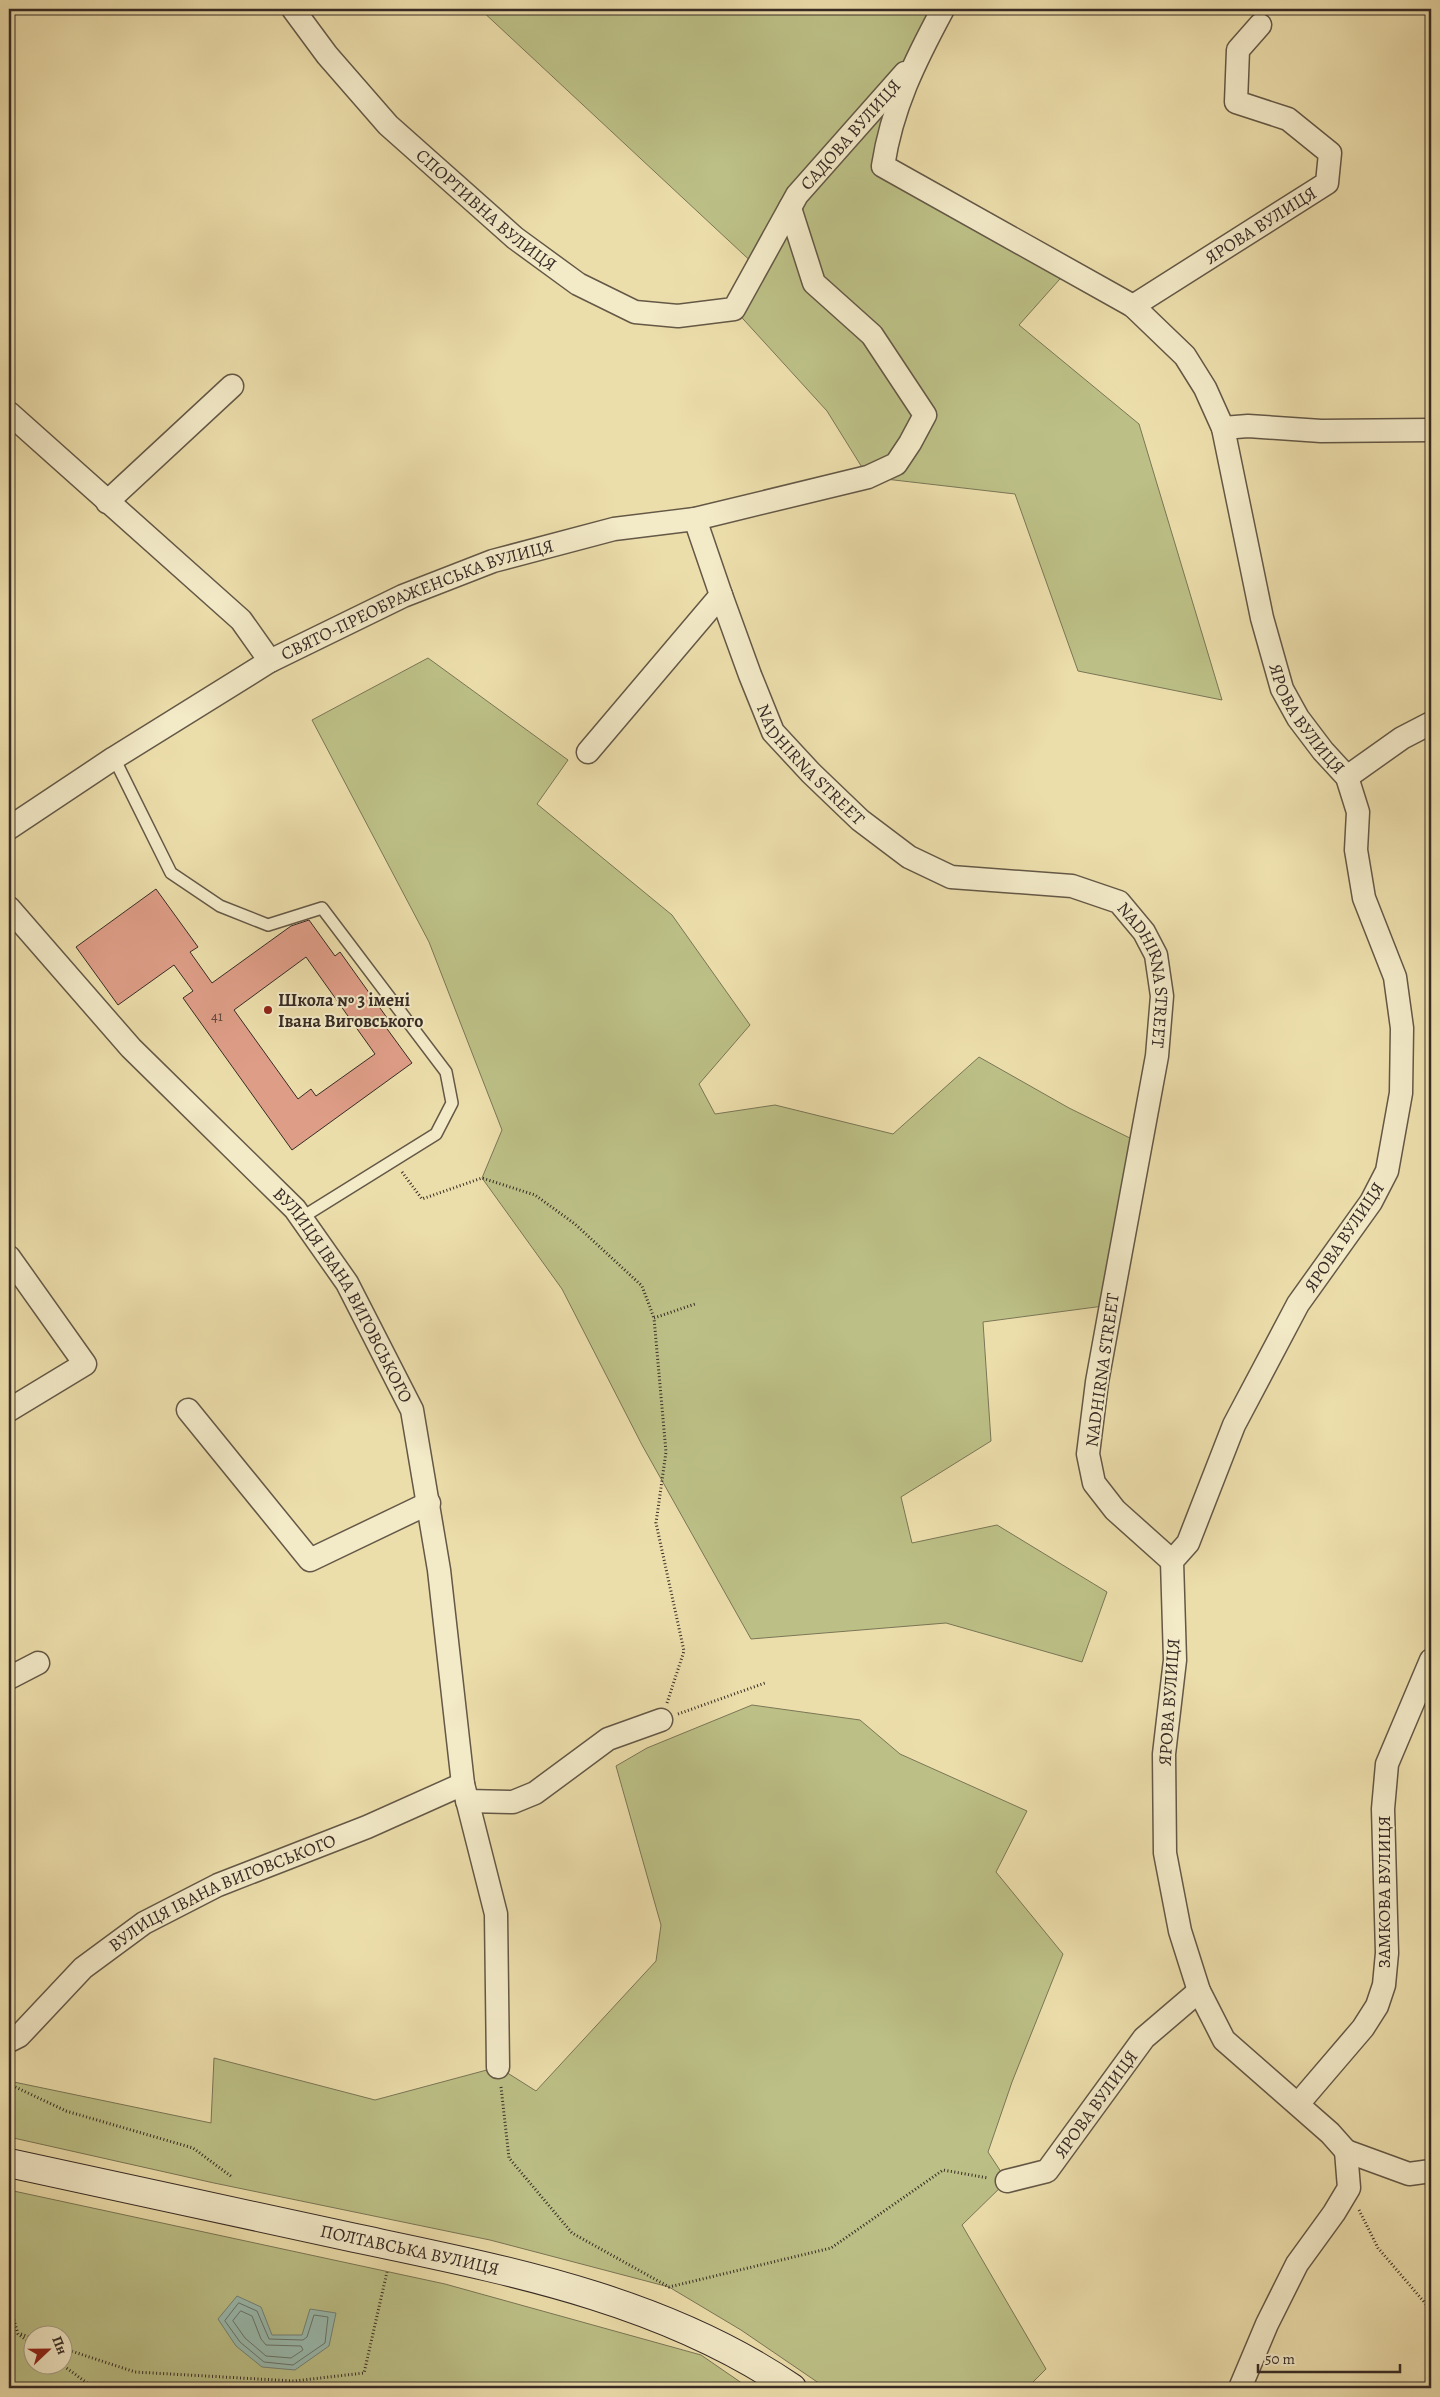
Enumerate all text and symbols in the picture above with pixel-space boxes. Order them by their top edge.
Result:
street label: САДОВА ВУЛИЦЯ [795,74,906,195]
street label: СПОРТИВНА ВУЛИЦЯ [411,143,561,276]
street label: ЯРОВА ВУЛИЦЯ [1200,181,1321,270]
street label: СВЯТО-ПРЕОБРАЖЕНСЬКА ВУЛИЦЯ [277,533,556,666]
street label: ЯРОВА ВУЛИЦЯ [1263,661,1350,779]
street label: NADHIRNA STREET [751,700,870,830]
street label: NADHIRNA STREET [1112,897,1174,1049]
place label: Школа № 3 імені Івана Виговського [278,988,423,1033]
marker: Школа № 3 імені Івана Виговського [262,1004,274,1016]
house number: 41 [211,1006,223,1026]
street label: ЯРОВА ВУЛИЦЯ [1298,1177,1390,1297]
street label: ВУЛИЦЯ ІВАНА ВИГОВСЬКОГО [268,1182,418,1407]
street label: NADHIRNA STREET [1079,1291,1125,1449]
street label: ЯРОВА ВУЛИЦЯ [1153,1637,1185,1767]
street label: ЗАМКОВА ВУЛИЦЯ [1372,1815,1396,1969]
street label: ВУЛИЦЯ ІВАНА ВИГОВСЬКОГО [104,1828,339,1957]
street label: ЯРОВА ВУЛИЦЯ [1048,2045,1143,2163]
street label: ПОЛТАВСЬКА ВУЛИЦЯ [318,2219,502,2281]
north arrow [22,2324,72,2374]
text: Пн [47,2333,72,2357]
scale bar [1258,2342,1400,2374]
text: 50 m [1265,2349,1295,2369]

